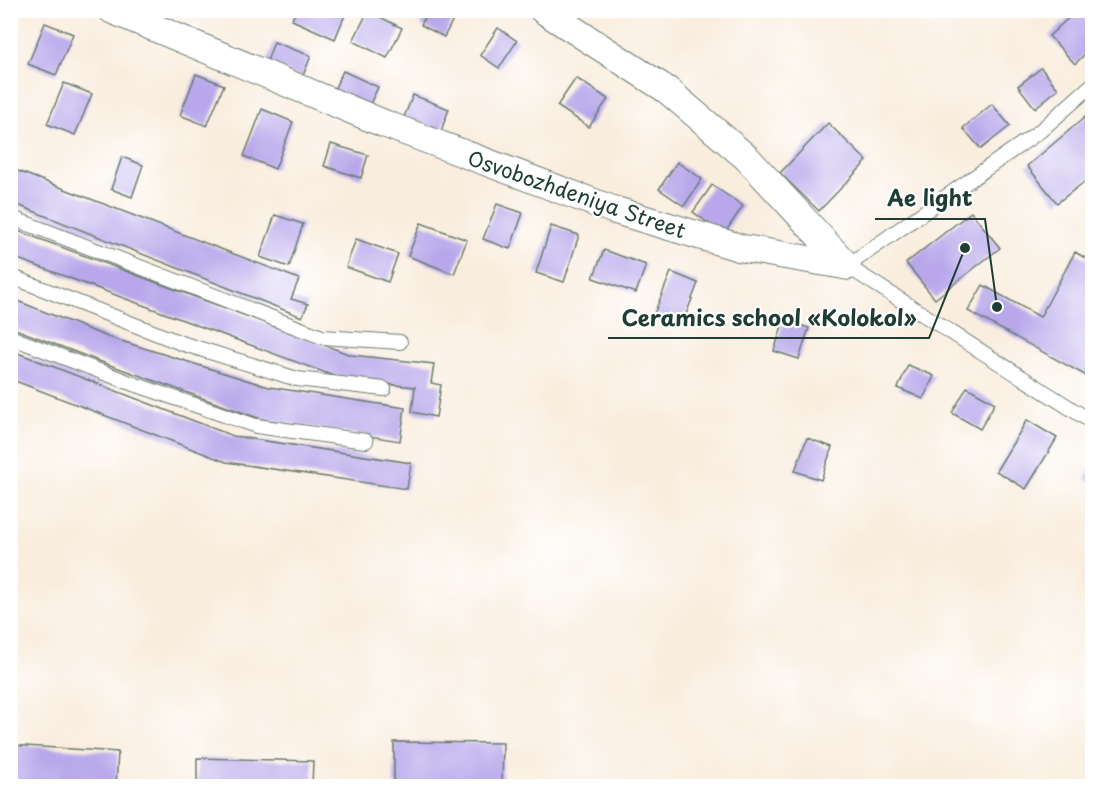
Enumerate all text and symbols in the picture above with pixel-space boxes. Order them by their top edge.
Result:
street label: Osvobozhdeniya Street [464,141,690,245]
callout: Ae light [875,179,985,219]
text: Ae light [886,180,973,213]
callout: Ceramics school «Kolokol» [608,298,929,338]
text: Ceramics school «Kolokol» [621,300,917,333]

